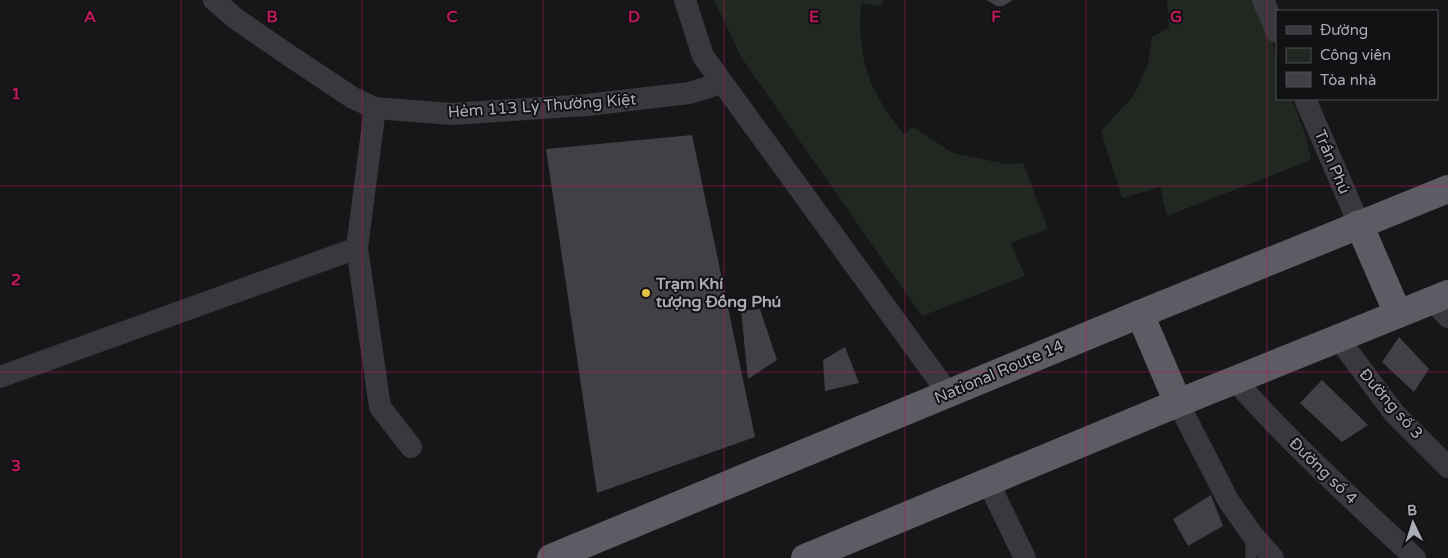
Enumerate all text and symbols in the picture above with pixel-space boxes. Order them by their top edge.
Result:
text: A [84,7,96,27]
text: B [266,7,278,27]
text: C [446,7,458,27]
text: D [628,7,640,27]
text: E [809,7,819,27]
text: F [991,7,1001,27]
text: G [1170,7,1182,27]
legend [1276,10,1438,100]
text: Đường [1320,21,1368,39]
text: Công viên [1320,46,1391,64]
text: Tòa nhà [1320,71,1376,89]
text: 1 [11,84,21,104]
street label: Hẻm 113 Lý Thường Kiệt [447,89,637,123]
street label: Trần Phú [1310,127,1354,197]
text: 2 [11,270,21,290]
place label: Trạm Khí tượng Đồng Phú [655,274,781,312]
marker: Trạm Khí tượng Đồng Phú [640,287,652,299]
street label: National Route 14 [931,336,1067,408]
street label: Đường số 3 [1355,365,1427,443]
street label: Đường số 4 [1285,434,1361,508]
text: 3 [11,456,21,476]
north arrow [1388,498,1438,548]
text: B [1407,502,1418,519]

